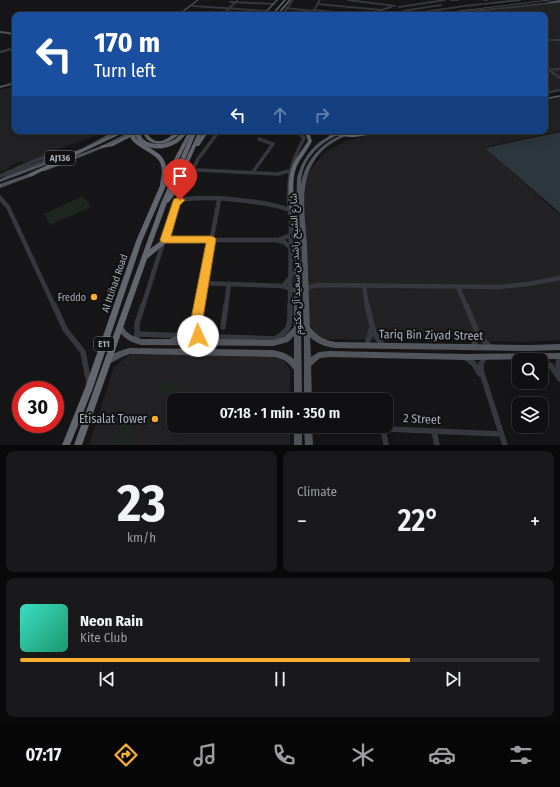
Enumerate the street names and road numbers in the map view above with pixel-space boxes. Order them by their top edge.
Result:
road number: AJ136 [45,151,75,165]
street label: شارع الشيخ راشد بن سعيد آل مكتوم [288,193,306,335]
street label: Al Ittihad Road [99,253,130,314]
street label: Tariq Bin Ziyad Street [379,327,483,343]
road number: E11 [94,337,114,351]
street label: 2 Street [403,411,441,427]

